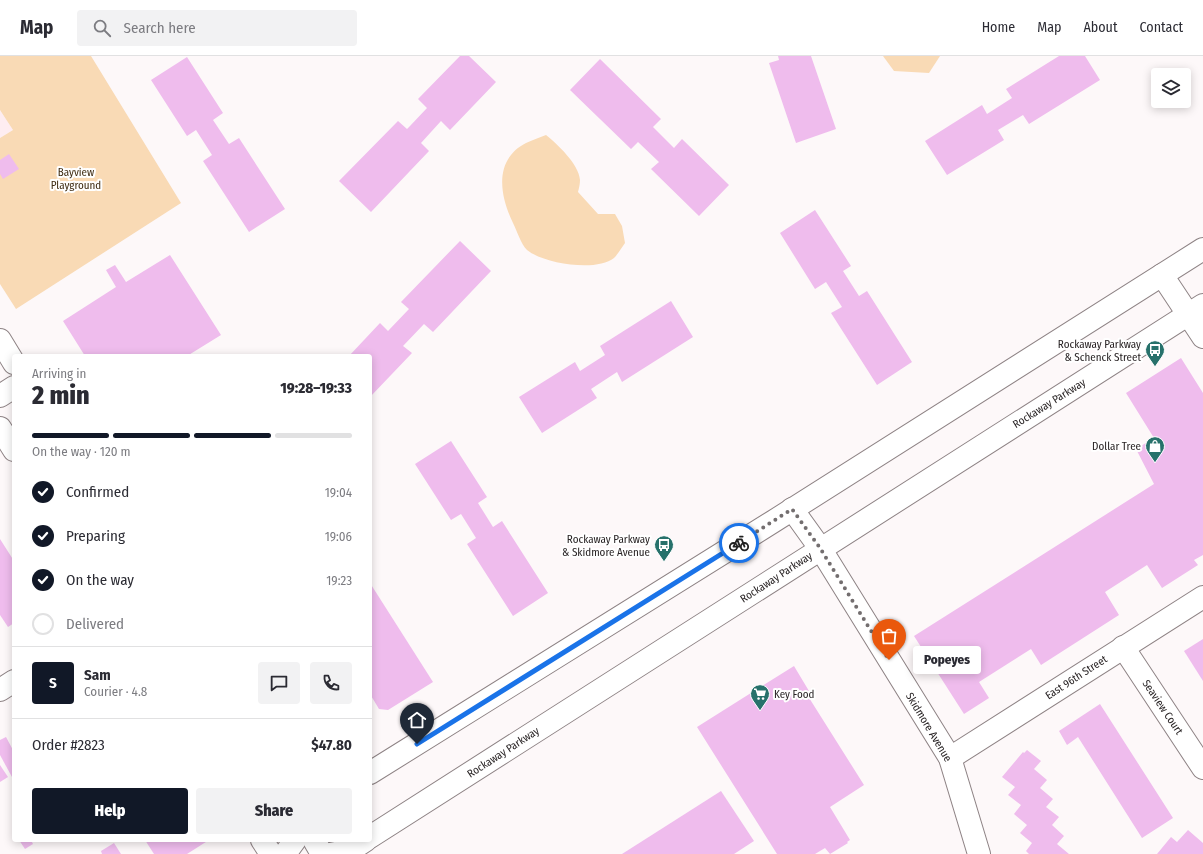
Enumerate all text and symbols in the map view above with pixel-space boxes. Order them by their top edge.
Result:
search box [77,10,357,46]
text: Map [20,16,53,39]
icon: search [91,17,113,39]
text: Search here [123,19,196,37]
text: Home [982,19,1015,36]
text: Map [1037,19,1061,36]
text: About [1083,19,1118,36]
text: Contact [1140,19,1183,36]
map controls [1151,68,1191,108]
button: layers [1151,68,1191,108]
park label: Bayview Playground [51,166,101,192]
place label: Rockaway Parkway & Schenck Street [1058,338,1141,364]
bus stop icon: Rockaway Parkway & Schenck Street [1144,339,1166,367]
text: Arriving in [32,366,86,381]
street label: Rockaway Parkway [1011,376,1088,431]
text: 19:28–19:33 [280,379,352,397]
text: 2 min [32,380,90,411]
shop icon: Dollar Tree [1144,435,1166,463]
place label: Dollar Tree [1092,440,1141,453]
text: On the way · 120 m [32,444,130,459]
icon: check [32,481,54,503]
text: Confirmed [66,483,129,501]
text: 19:04 [325,485,352,500]
courier [719,523,759,563]
icon: check [32,525,54,547]
text: Preparing [66,527,125,545]
text: 19:06 [325,529,352,544]
icon: bike [728,532,750,554]
place label: Rockaway Parkway & Skidmore Avenue [562,533,650,559]
bus stop icon: Rockaway Parkway & Skidmore Avenue [653,534,675,562]
street label: Rockaway Parkway [738,549,815,606]
icon: check [32,569,54,591]
text: On the way [66,571,134,589]
text: 19:23 [326,573,352,588]
text: Delivered [66,615,124,633]
pin [872,619,906,660]
icon: bag [878,625,900,647]
callout: Popeyes [913,646,981,674]
text: Popeyes [924,652,970,667]
street label: East 96th Street [1043,652,1110,702]
button: chat [258,662,300,704]
button: phone [310,662,352,704]
text: Sam [84,666,111,684]
text: S [49,674,57,692]
street label: Seaview Court [1140,677,1186,737]
supermarket icon: Key Food [749,683,771,711]
text: Courier · 4.8 [84,684,147,699]
place label: Key Food [774,688,814,701]
street label: Skidmore Avenue [903,690,954,764]
pin [400,703,434,744]
icon: home [406,709,428,731]
street label: Rockaway Parkway [465,724,542,781]
text: Order #2823 [32,736,105,754]
text: $47.80 [311,736,352,754]
button: Help [32,788,188,834]
button: Share [196,788,352,834]

